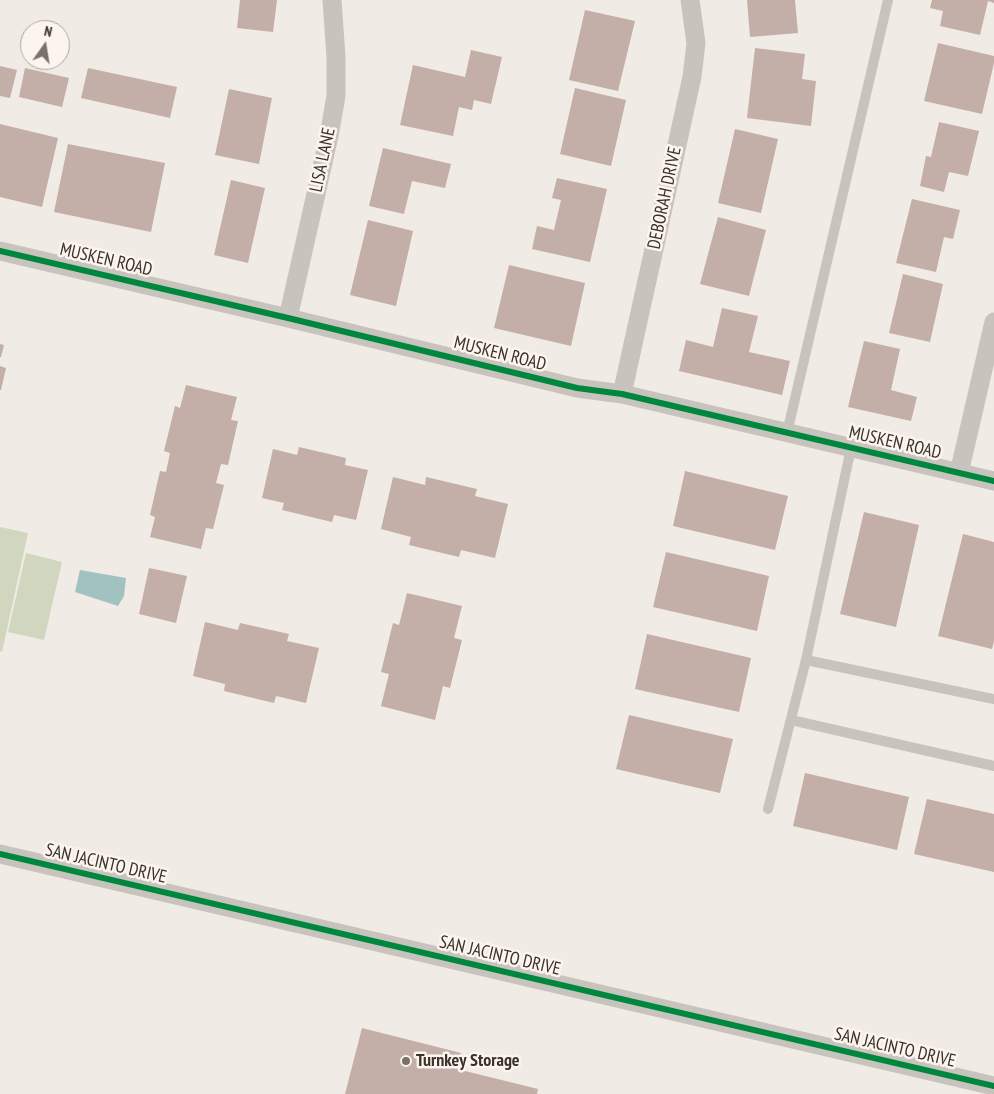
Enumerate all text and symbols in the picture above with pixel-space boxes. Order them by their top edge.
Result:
north arrow [20,20,70,70]
text: N [42,22,54,41]
street label: LISA LANE [306,126,340,194]
street label: DEBORAH DRIVE [644,145,686,251]
street label: MUSKEN ROAD [58,239,154,281]
street label: MUSKEN ROAD [452,332,548,376]
street label: MUSKEN ROAD [847,422,943,464]
street label: SAN JACINTO DRIVE [43,840,169,888]
street label: SAN JACINTO DRIVE [437,932,563,980]
street label: SAN JACINTO DRIVE [832,1024,958,1072]
place label: Turnkey Storage [416,1050,520,1072]
marker: Turnkey Storage [400,1055,412,1067]

